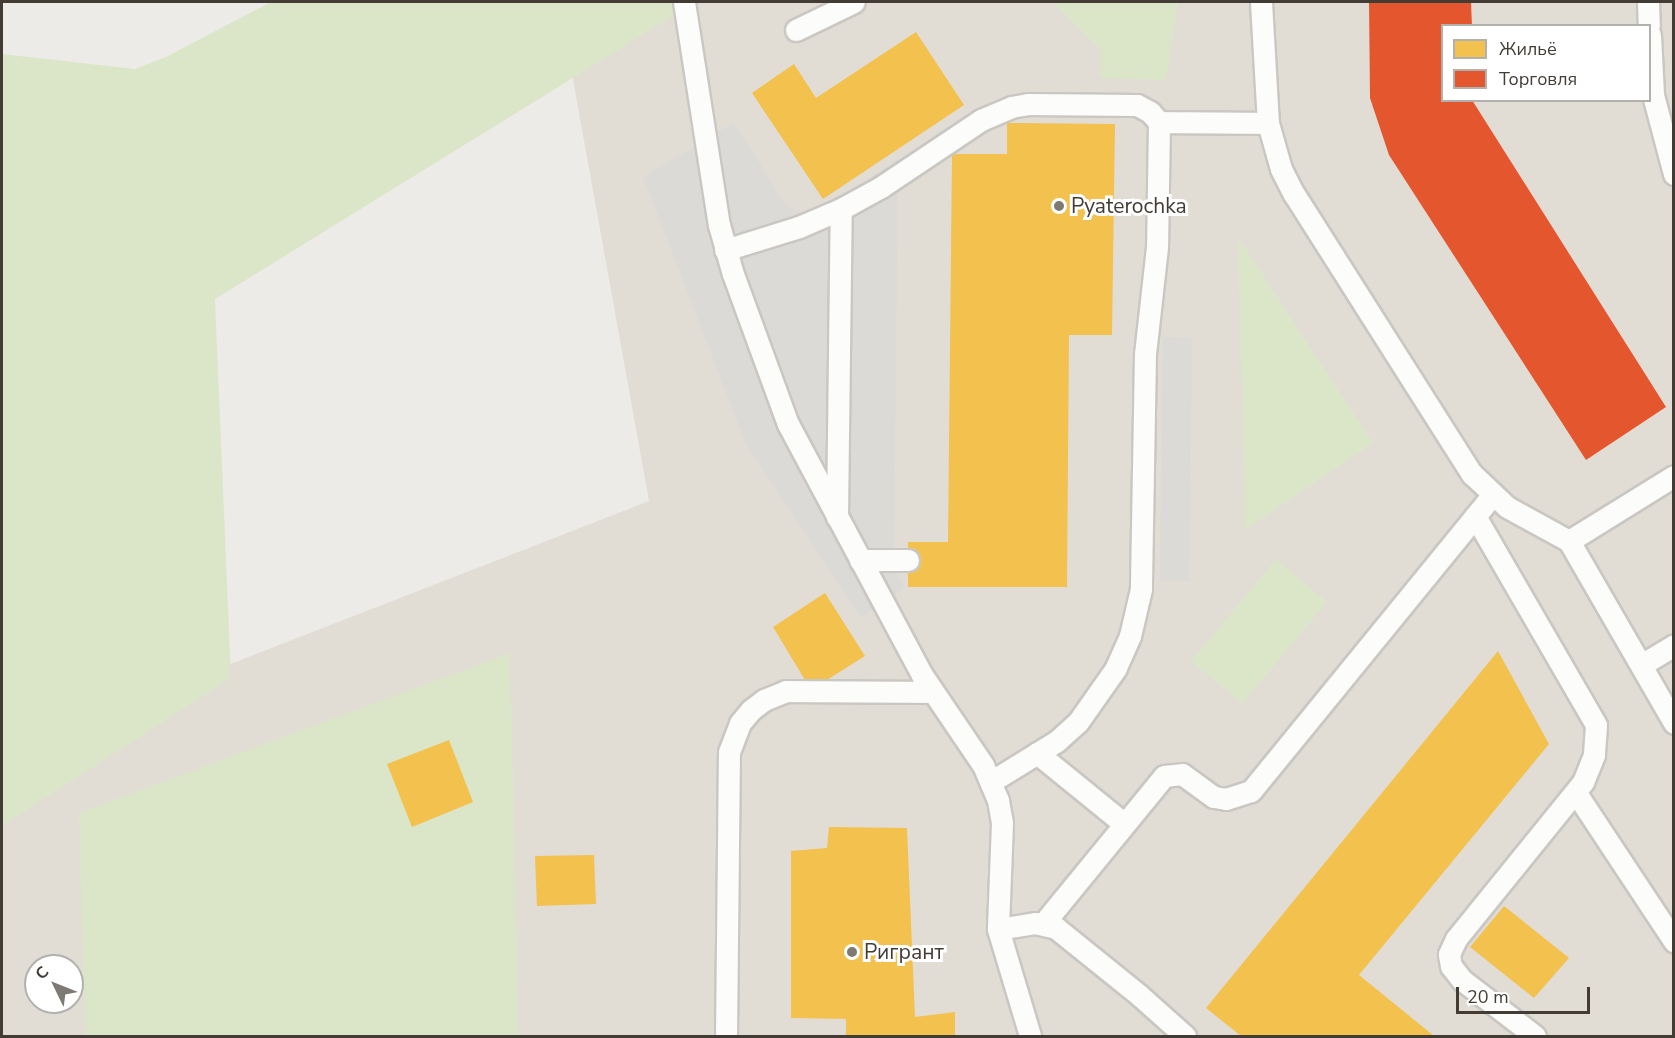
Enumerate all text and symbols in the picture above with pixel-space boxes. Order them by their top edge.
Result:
legend [1441,24,1651,102]
text: Жильё [1499,37,1557,61]
text: Торговля [1499,67,1577,91]
place label: Pyaterochka [1071,193,1187,219]
marker: Pyaterochka [1052,199,1066,213]
place label: Ригрант [864,939,944,965]
marker: Ригрант [845,945,859,959]
north arrow [24,954,84,1014]
text: С [31,962,54,985]
scale bar [1459,975,1592,1013]
text: 20 m [1467,985,1509,1009]

